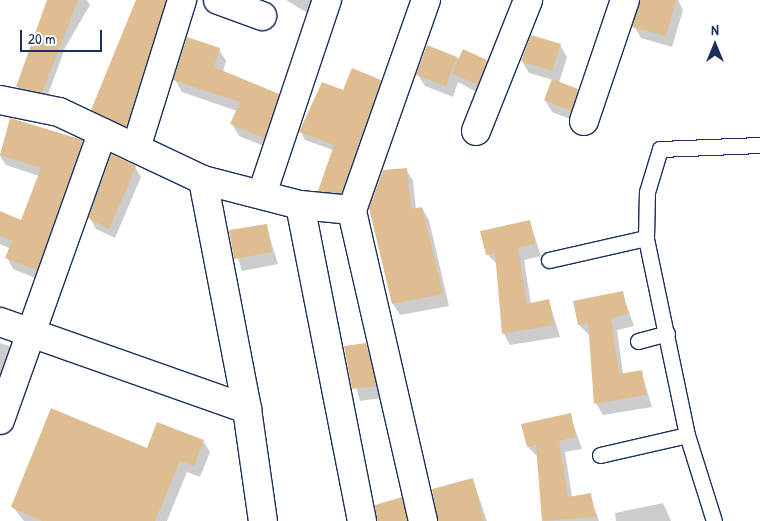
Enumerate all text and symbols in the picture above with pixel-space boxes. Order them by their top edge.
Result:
scale bar [22,20,105,52]
north arrow [690,20,740,70]
text: N [711,20,719,39]
text: 20 m [28,28,55,49]

